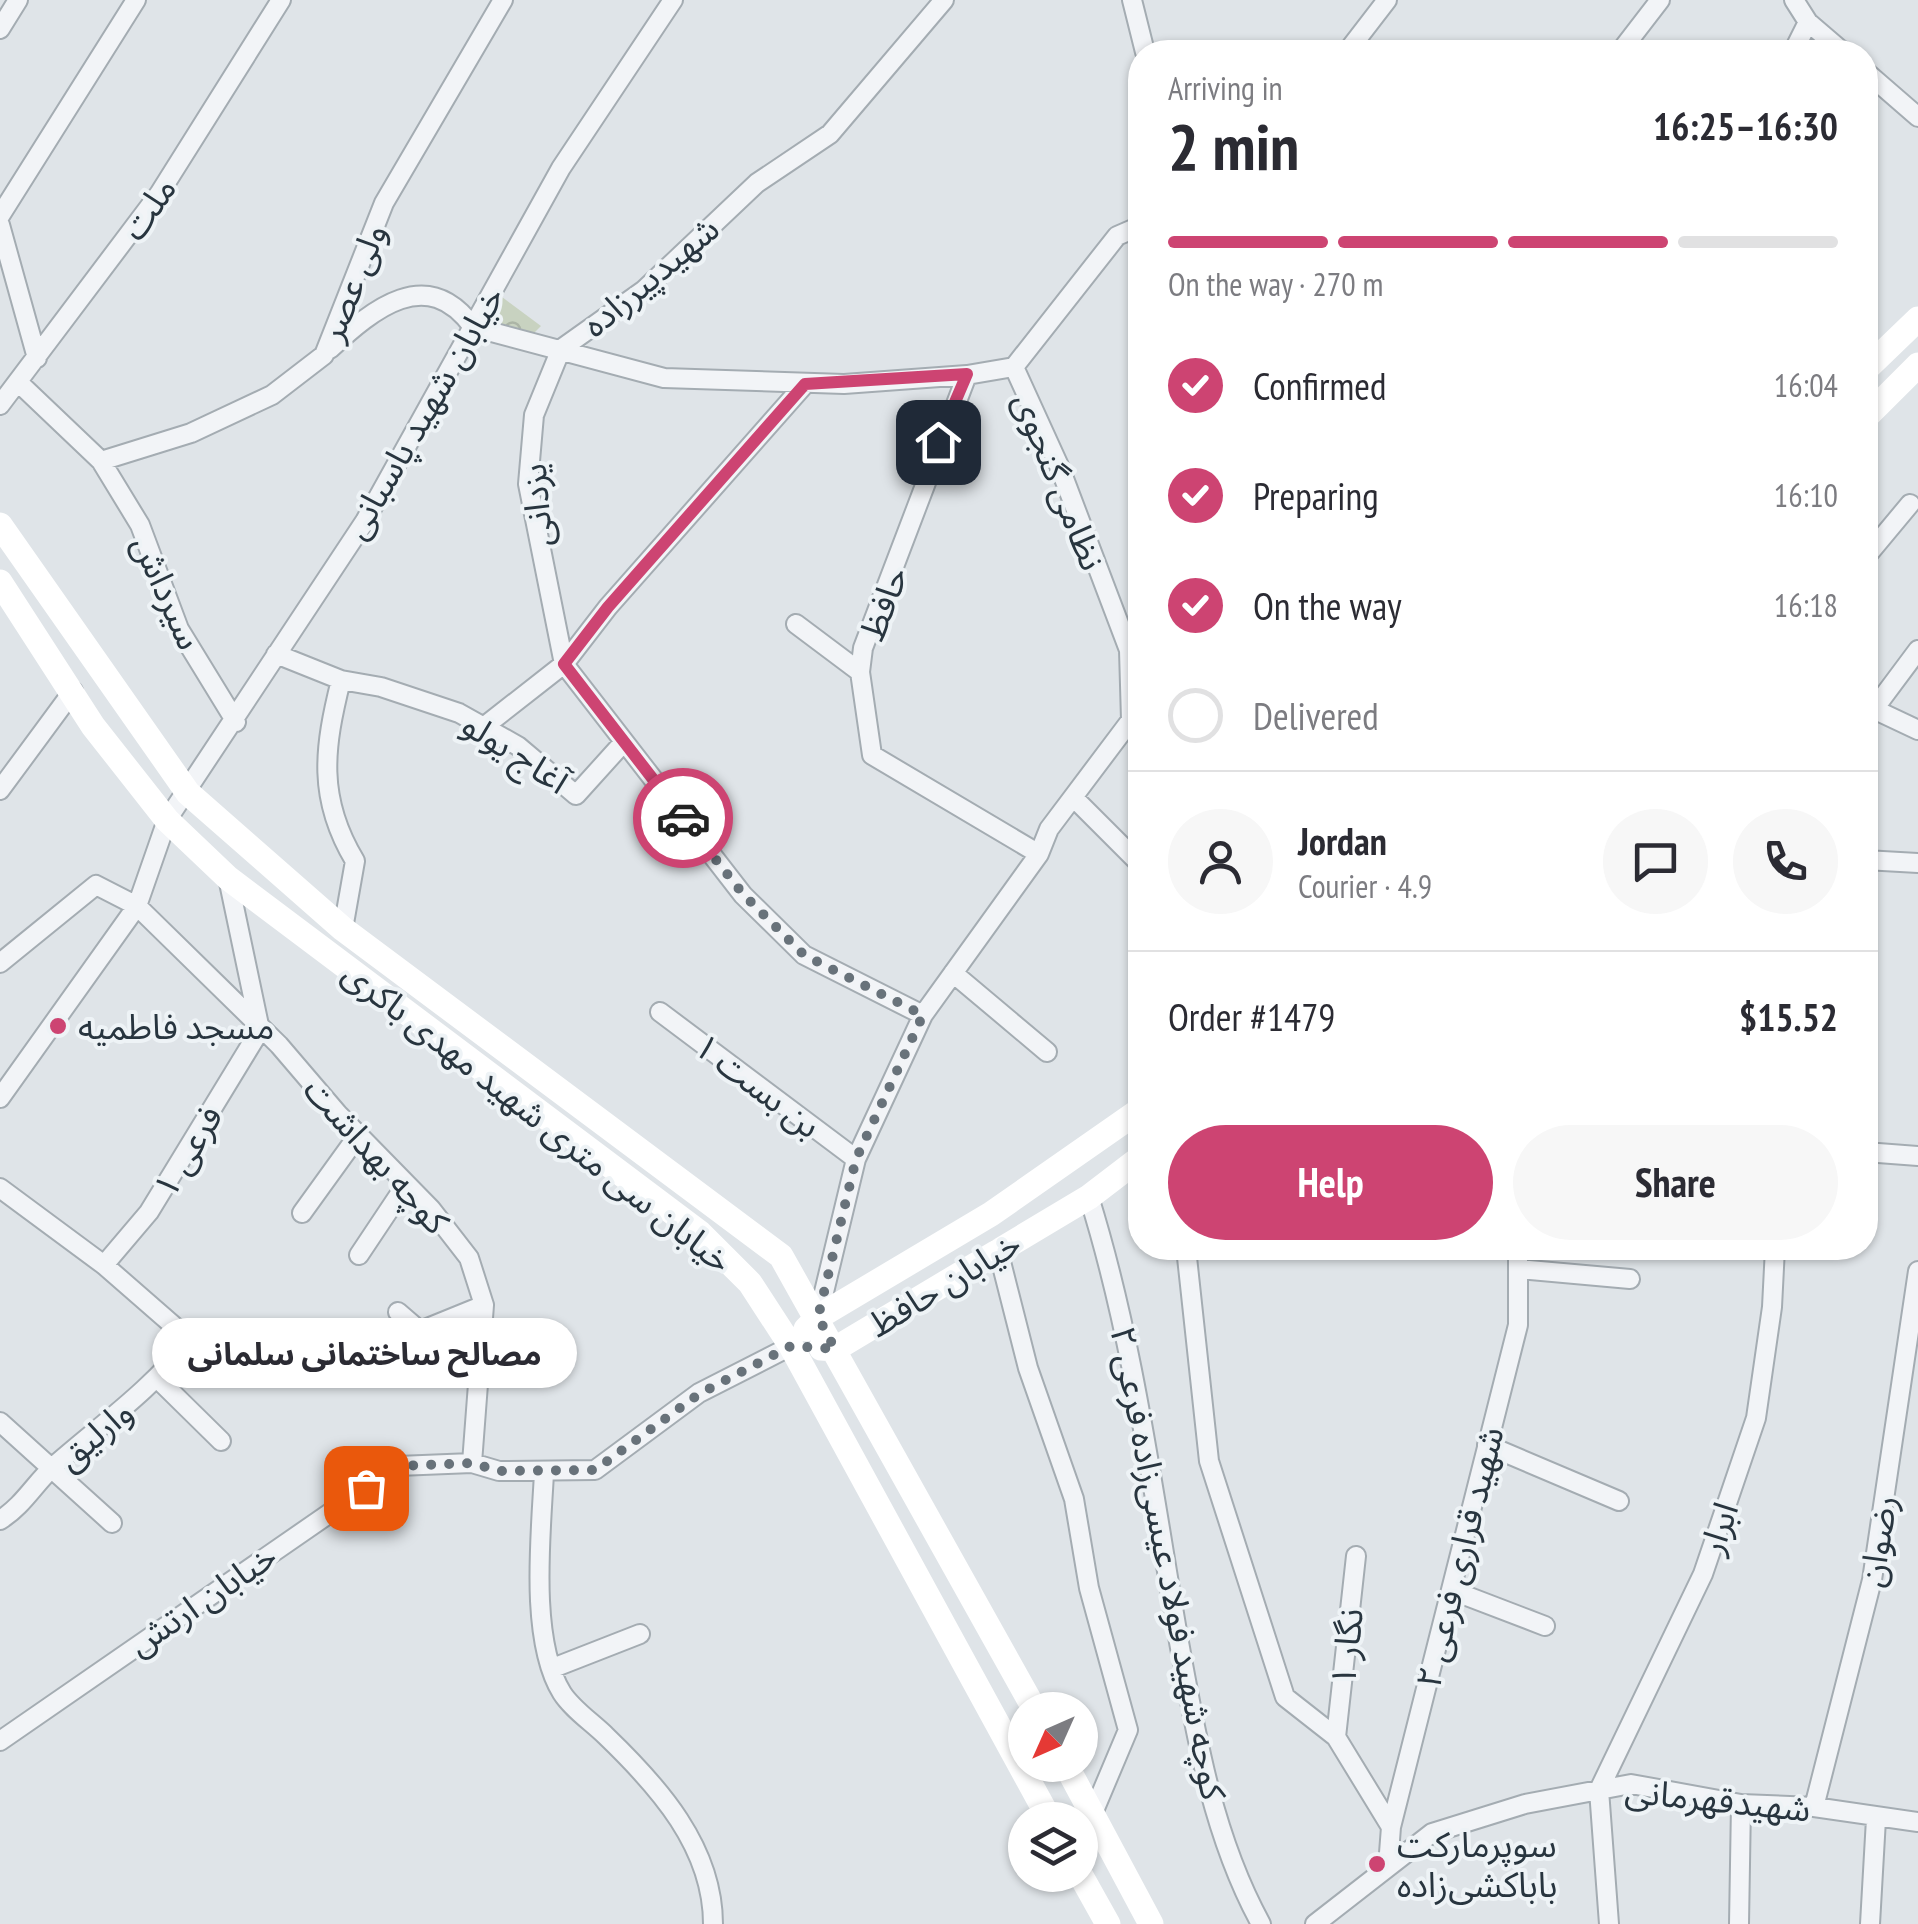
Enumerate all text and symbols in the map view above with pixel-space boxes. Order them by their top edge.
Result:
text: Arriving in [1168,67,1283,109]
text: 16:25–16:30 [1653,101,1838,150]
text: 2 min [1168,104,1299,188]
street label: ملت [110,167,186,249]
street label: شهیدپیرزاده [572,205,728,347]
street label: ولی عصر [307,217,396,348]
text: On the way · 270 m [1168,263,1383,305]
street label: خیابان شهید پاسبانی [332,277,514,547]
icon: check [1168,358,1223,413]
text: Confirmed [1253,361,1386,410]
text: 16:04 [1774,364,1838,406]
street label: نظامی گنجوی [1003,385,1117,577]
pin [896,400,981,485]
icon: home [911,415,966,470]
street label: یزدانی [509,461,563,549]
icon: check [1168,468,1223,523]
text: Preparing [1253,471,1379,520]
text: 16:10 [1774,474,1838,516]
street label: سیرداش [122,528,214,656]
street label: حافظ [848,560,918,646]
icon: check [1168,578,1223,633]
text: On the way [1253,581,1401,630]
text: 16:18 [1774,584,1838,626]
text: Delivered [1253,691,1379,740]
street label: آغاج یولو [452,700,580,808]
courier [633,768,733,868]
icon: car [656,791,711,846]
button: person [1168,809,1273,914]
button: chat [1603,809,1708,914]
button: phone [1733,809,1838,914]
text: Jordan [1298,816,1387,865]
text: Courier · 4.9 [1298,865,1432,907]
street label: خیابان سی متری شهید مهدی باکری [334,949,742,1283]
text: Order #1479 [1168,992,1335,1041]
text: $15.52 [1739,992,1838,1041]
place label: مسجد فاطمیه [78,1003,274,1049]
marker: مسجد فاطمیه [47,1015,69,1037]
street label: بن بست ۱ [685,1022,831,1148]
street label: کوچه بهداشت [294,1067,460,1244]
street label: فرعی ۱ [142,1097,232,1205]
button: Help [1168,1125,1493,1240]
button: Share [1513,1125,1838,1240]
street label: خیابان حافظ [859,1219,1029,1347]
callout: مصالح ساختمانی سلمانی [154,1318,578,1388]
street label: کوچه شهید فولاد عیسی‌زاده فرعی ۲ [1100,1322,1238,1804]
text: مصالح ساختمانی سلمانی [187,1332,542,1374]
street label: وارلیق [46,1389,142,1479]
street label: شهید قراری فرعی ۲ [1404,1422,1514,1692]
pin [324,1446,409,1531]
icon: bag [339,1461,394,1516]
street label: رضوان [1847,1492,1907,1590]
street label: ابرار [1687,1496,1748,1561]
street label: خیابان ارتش [119,1532,285,1666]
street label: نگار ۱ [1319,1606,1373,1688]
north arrow [1008,1692,1098,1782]
map controls [1008,1692,1098,1892]
street label: شهیدقهرمانی [1623,1766,1813,1832]
button: layers [1008,1802,1098,1892]
place label: سوپرمارکت باباکشی‌زاده [1397,1821,1557,1907]
marker: سوپرمارکت باباکشی‌زاده [1366,1853,1388,1875]

